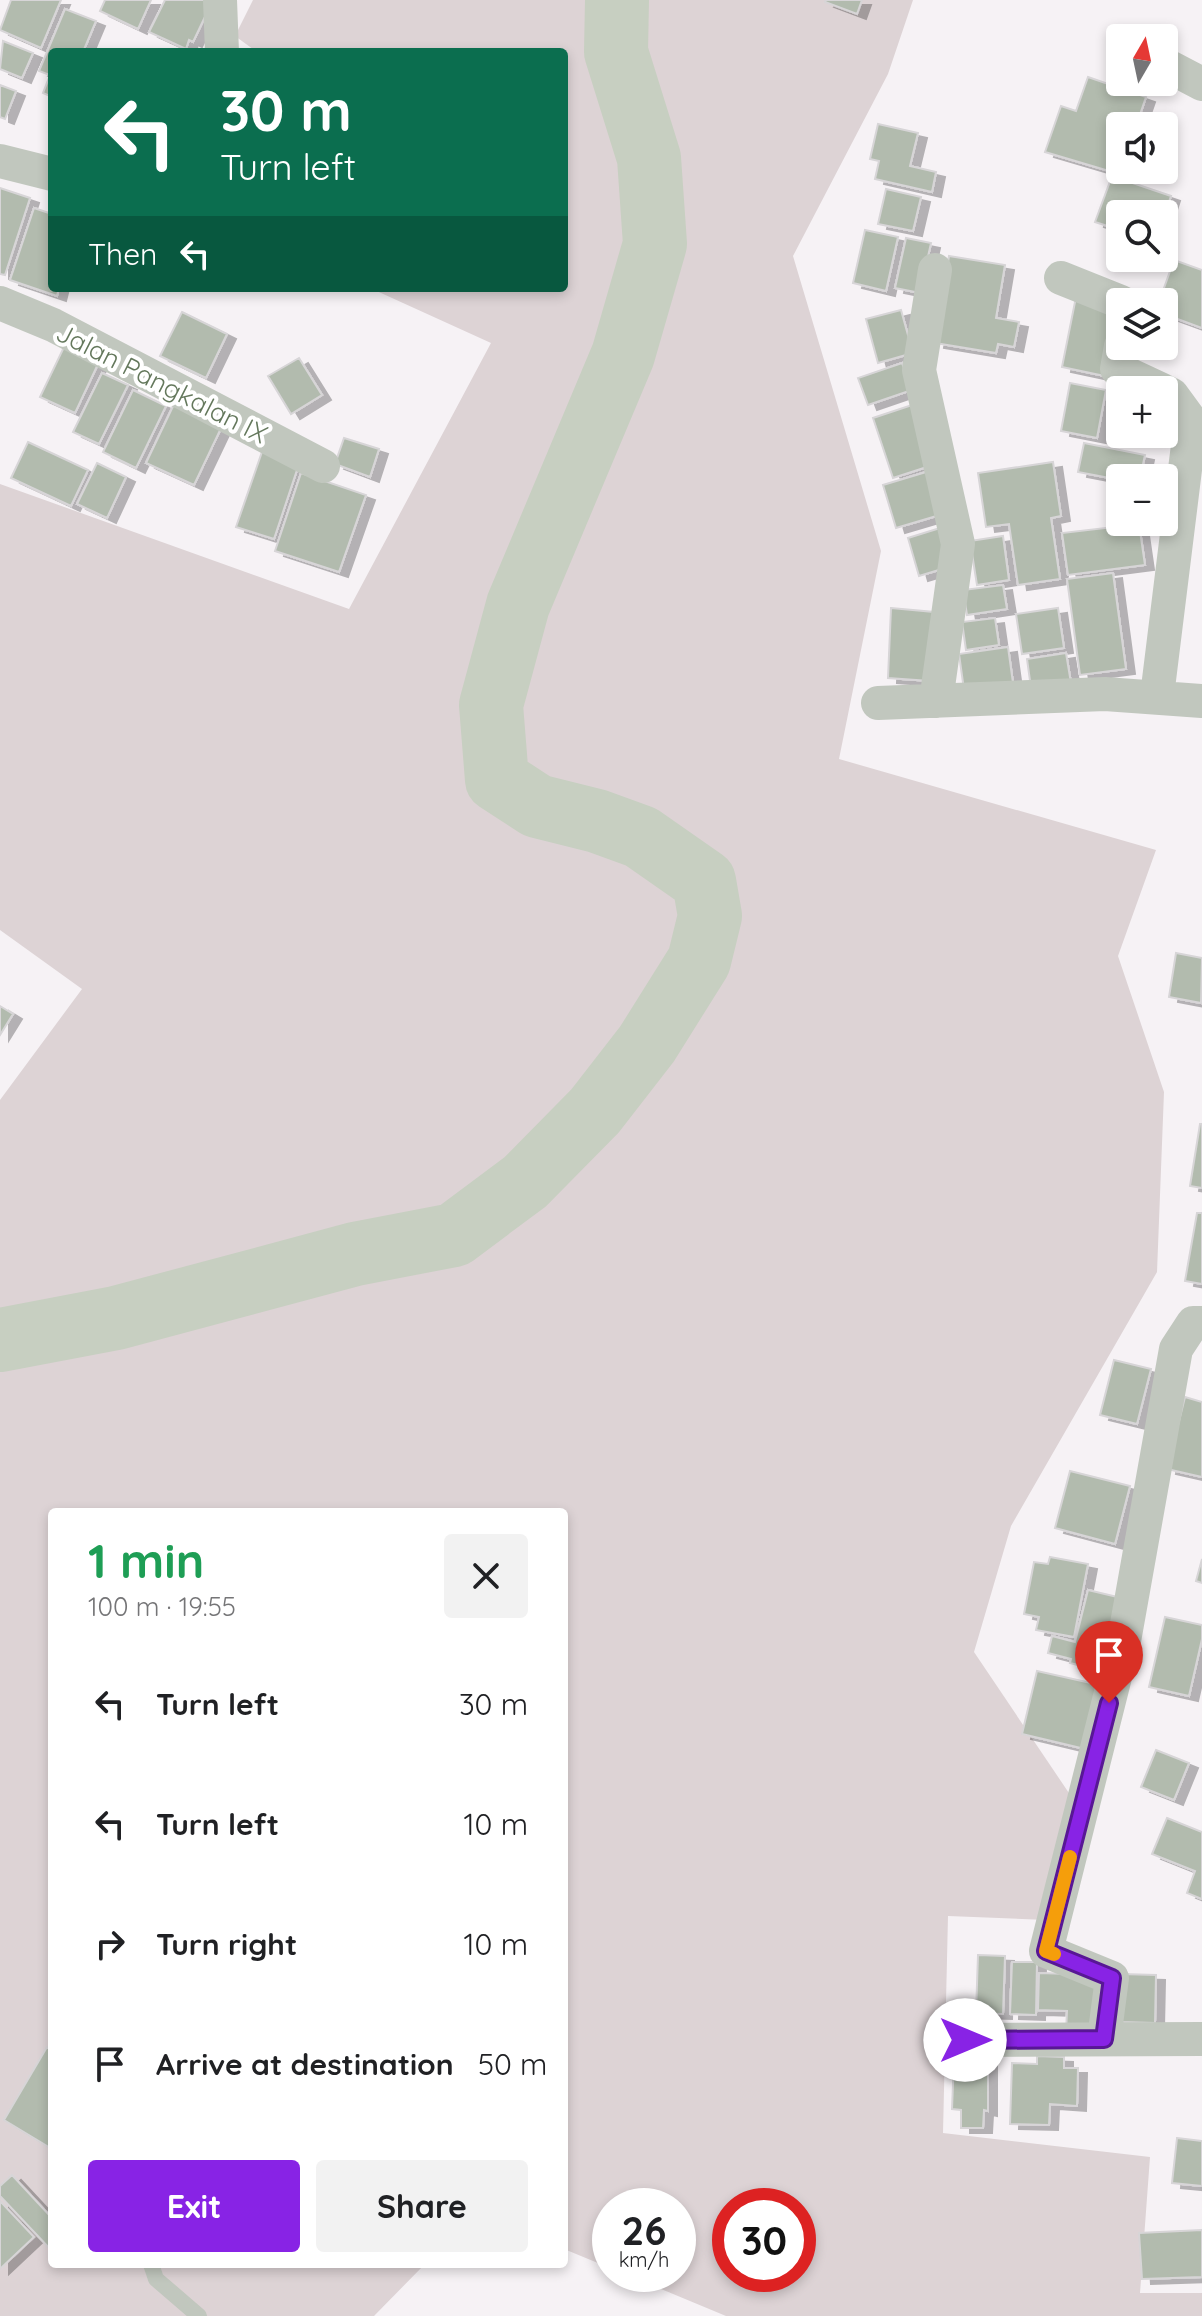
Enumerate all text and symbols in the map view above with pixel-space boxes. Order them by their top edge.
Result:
north arrow [1106,24,1178,96]
map controls [1106,24,1178,536]
text: 30 m [220,75,352,145]
icon: left [88,80,192,184]
button: sound [1106,112,1178,184]
text: Turn left [220,144,356,189]
button: search [1106,200,1178,272]
icon: left [173,232,217,276]
text: Then [88,235,157,273]
button: layers [1106,288,1178,360]
street label: Jalan Pangkalan IX [51,316,273,450]
button: + [1106,376,1178,448]
button: − [1106,464,1178,536]
text: 1 min [88,1530,204,1590]
button: close [444,1534,528,1618]
text: 100 m · 19:55 [88,1590,236,1623]
pin [1075,1621,1143,1703]
icon: arrive [1087,1633,1131,1677]
icon: left [88,1682,132,1726]
text: Turn left [156,1685,279,1723]
text: 30 m [459,1685,528,1723]
icon: left [88,1802,132,1846]
text: Turn left [156,1805,279,1843]
text: 10 m [464,1805,528,1843]
icon: right [88,1922,132,1966]
text: Turn right [156,1925,297,1963]
text: 10 m [464,1925,528,1963]
position arrow [923,1998,1007,2082]
icon: arrive [88,2042,132,2086]
text: Arrive at destination [156,2045,454,2083]
text: 50 m [478,2045,547,2083]
button: Exit [88,2160,300,2252]
button: Share [316,2160,528,2252]
speed limit sign: 30 [712,2188,816,2292]
text: 26 [622,2205,666,2255]
text: km/h [619,2247,669,2272]

